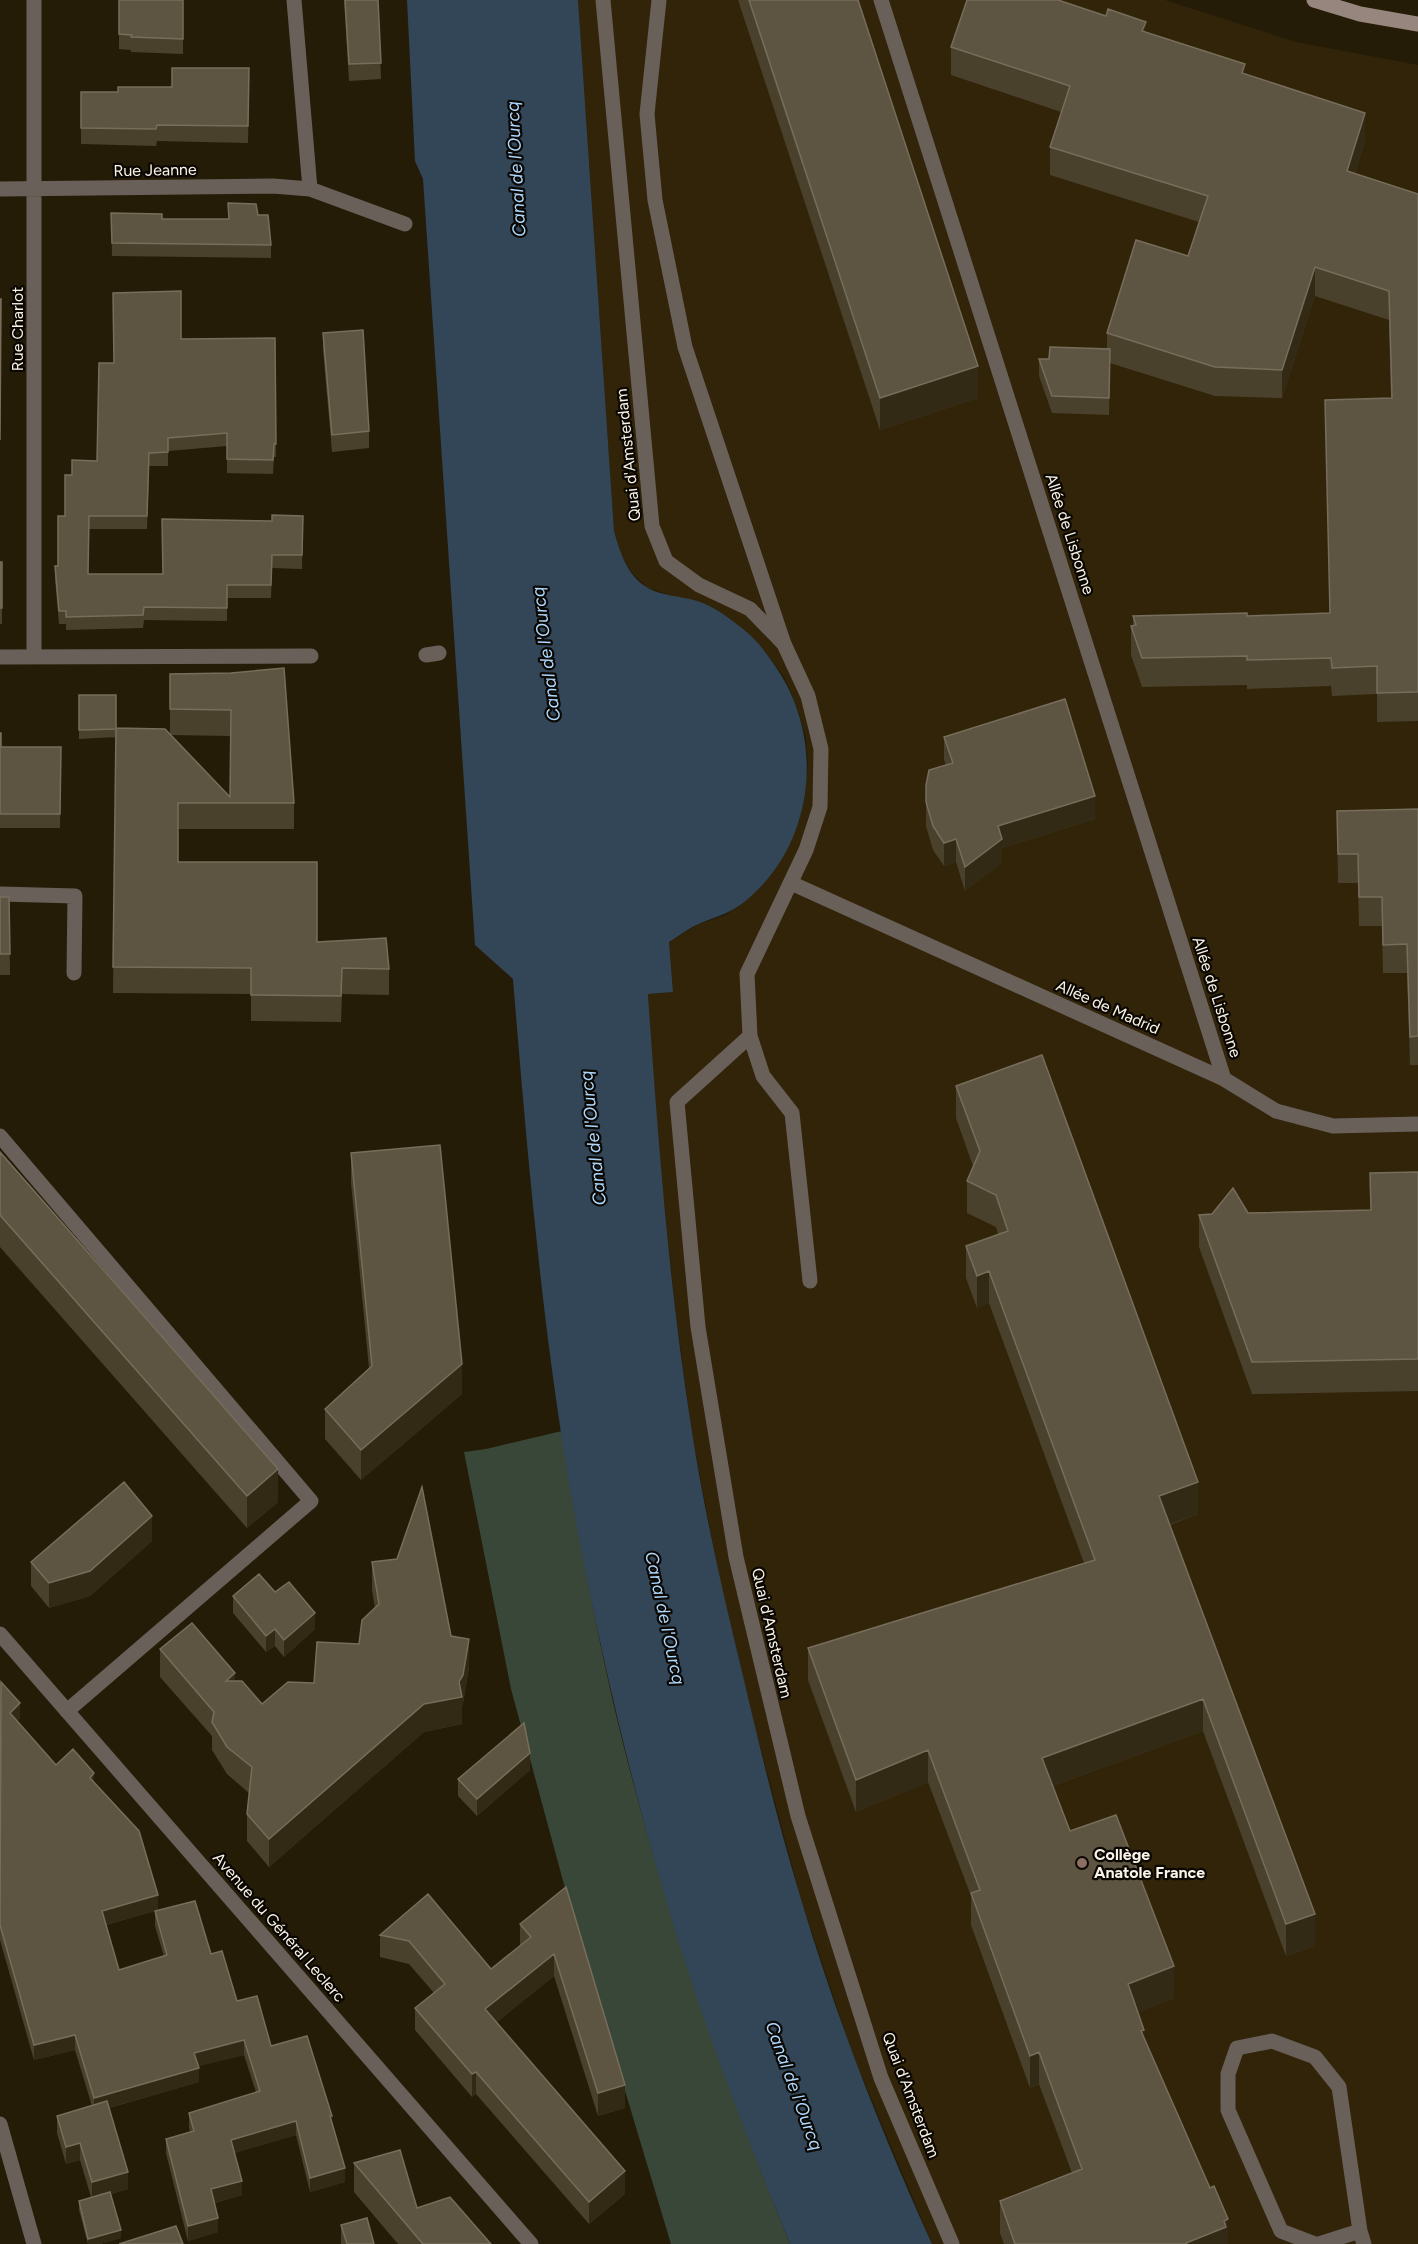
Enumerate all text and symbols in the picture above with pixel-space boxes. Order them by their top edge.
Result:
water label: Canal de l'Ourcq [501,100,531,237]
street label: Rue Jeanne [113,160,197,180]
street label: Rue Charlot [8,287,27,371]
street label: Quai d'Amsterdam [612,388,644,522]
street label: Allée de Lisbonne [1041,471,1099,597]
water label: Canal de l'Ourcq [527,585,565,723]
street label: Allée de Lisbonne [1188,934,1246,1060]
street label: Allée de Madrid [1053,976,1163,1038]
water label: Canal de l'Ourcq [575,1069,611,1207]
water label: Canal de l'Ourcq [640,1549,690,1687]
street label: Quai d'Amsterdam [748,1566,796,1700]
place label: Collège Anatole France [1094,1845,1205,1882]
street label: Avenue du Général Leclerc [209,1848,349,2006]
marker: Collège Anatole France [1075,1856,1089,1870]
water label: Canal de l'Ourcq [760,2019,828,2154]
street label: Quai d'Amsterdam [878,2029,944,2161]

